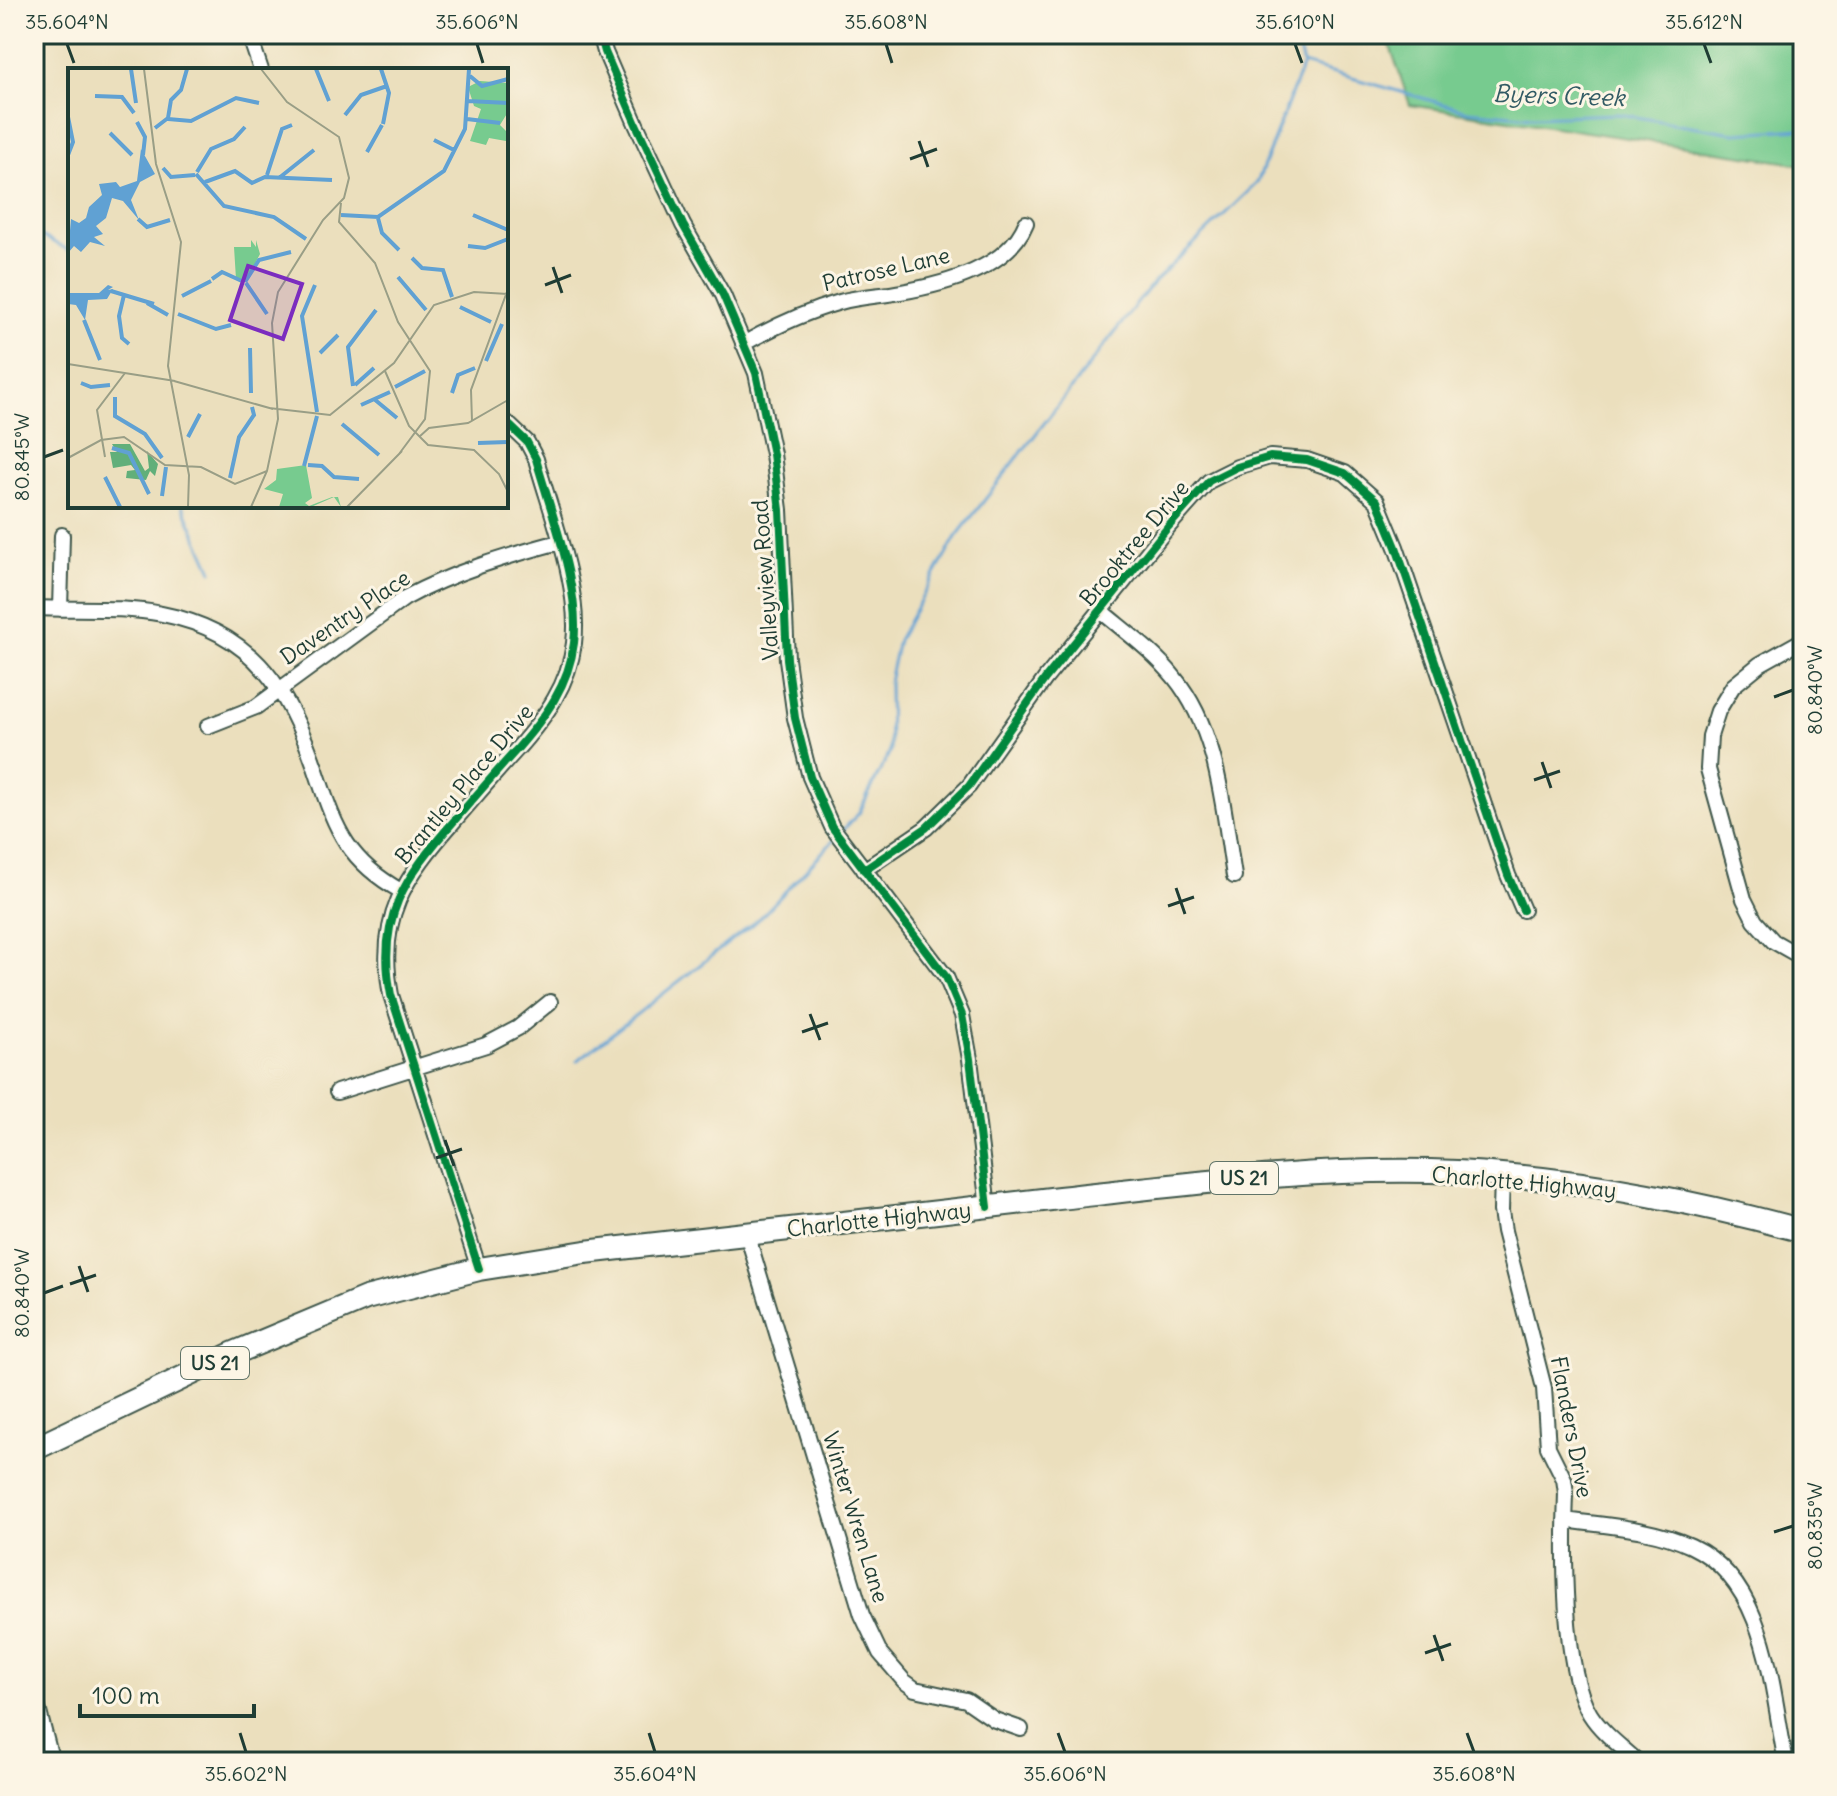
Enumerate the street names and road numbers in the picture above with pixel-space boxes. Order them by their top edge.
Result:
street label: Patrose Lane [820,241,952,297]
street label: Brooktree Drive [1073,474,1195,612]
street label: Valleyview Road [745,499,785,661]
street label: Daventry Place [275,563,415,671]
street label: Brantley Place Drive [389,698,539,870]
street label: Charlotte Highway [1430,1160,1618,1204]
road number: US 21 [1210,1162,1278,1194]
street label: Charlotte Highway [785,1195,973,1243]
road number: US 21 [181,1347,249,1379]
street label: Flanders Drive [1545,1354,1599,1500]
street label: Winter Wren Lane [817,1428,895,1606]

